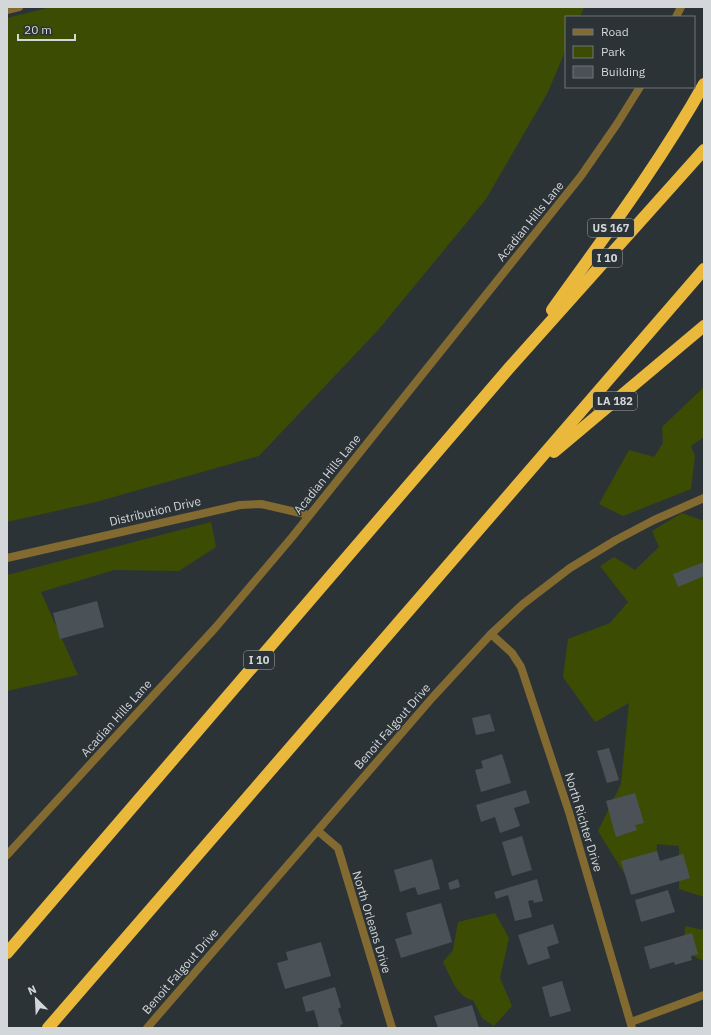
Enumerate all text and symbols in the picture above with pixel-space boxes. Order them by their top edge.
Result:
scale bar [18,16,75,42]
legend [565,16,695,88]
text: 20 m [24,22,52,37]
text: Road [601,24,629,39]
text: Park [601,44,626,59]
text: Building [601,64,646,79]
street label: Acadian Hills Lane [493,178,567,264]
road number: US 167 [588,219,634,237]
road number: I 10 [592,249,622,267]
road number: LA 182 [593,392,637,410]
street label: Acadian Hills Lane [290,431,364,517]
street label: Distribution Drive [108,493,203,529]
road number: I 10 [244,651,274,669]
street label: Acadian Hills Lane [77,676,155,760]
street label: Benoit Falgout Drive [351,680,434,772]
street label: North Richter Drive [562,771,606,874]
street label: North Orleans Drive [349,869,395,975]
street label: Benoit Falgout Drive [139,925,222,1017]
north arrow [16,979,56,1019]
text: N [25,982,38,998]

